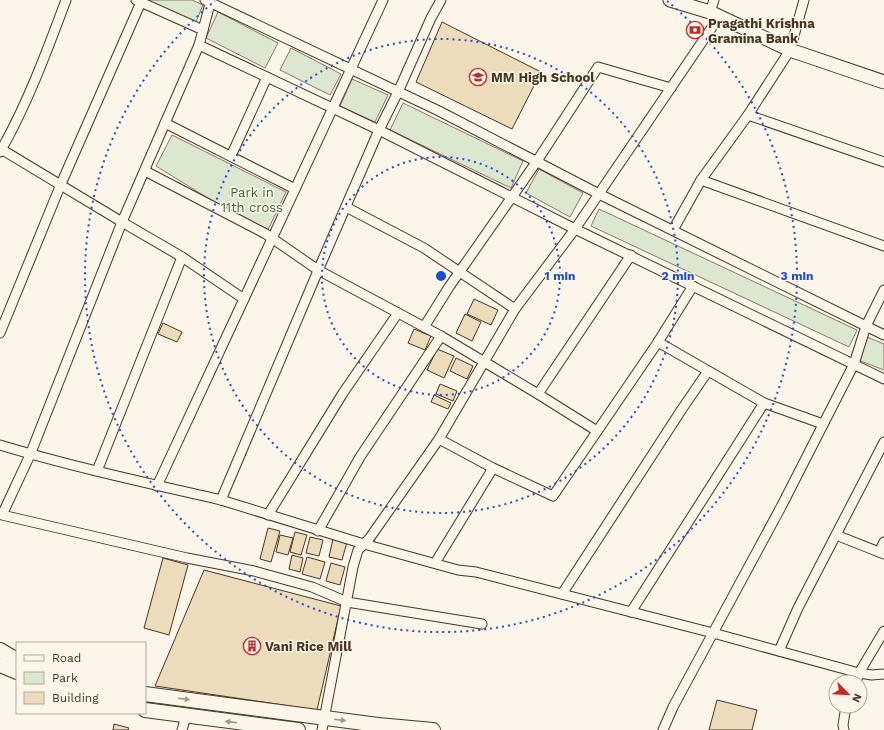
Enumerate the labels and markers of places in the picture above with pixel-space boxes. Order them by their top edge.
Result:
place label: Pragathi Krishna Gramina Bank [708,16,815,46]
bank icon: Pragathi Krishna Gramina Bank [685,20,705,40]
school or university icon: MM High School [468,67,488,87]
place label: MM High School [491,70,595,85]
centre of rings [434,269,448,283]
building icon: Vani Rice Mill [242,636,262,656]
place label: Vani Rice Mill [265,639,352,654]

